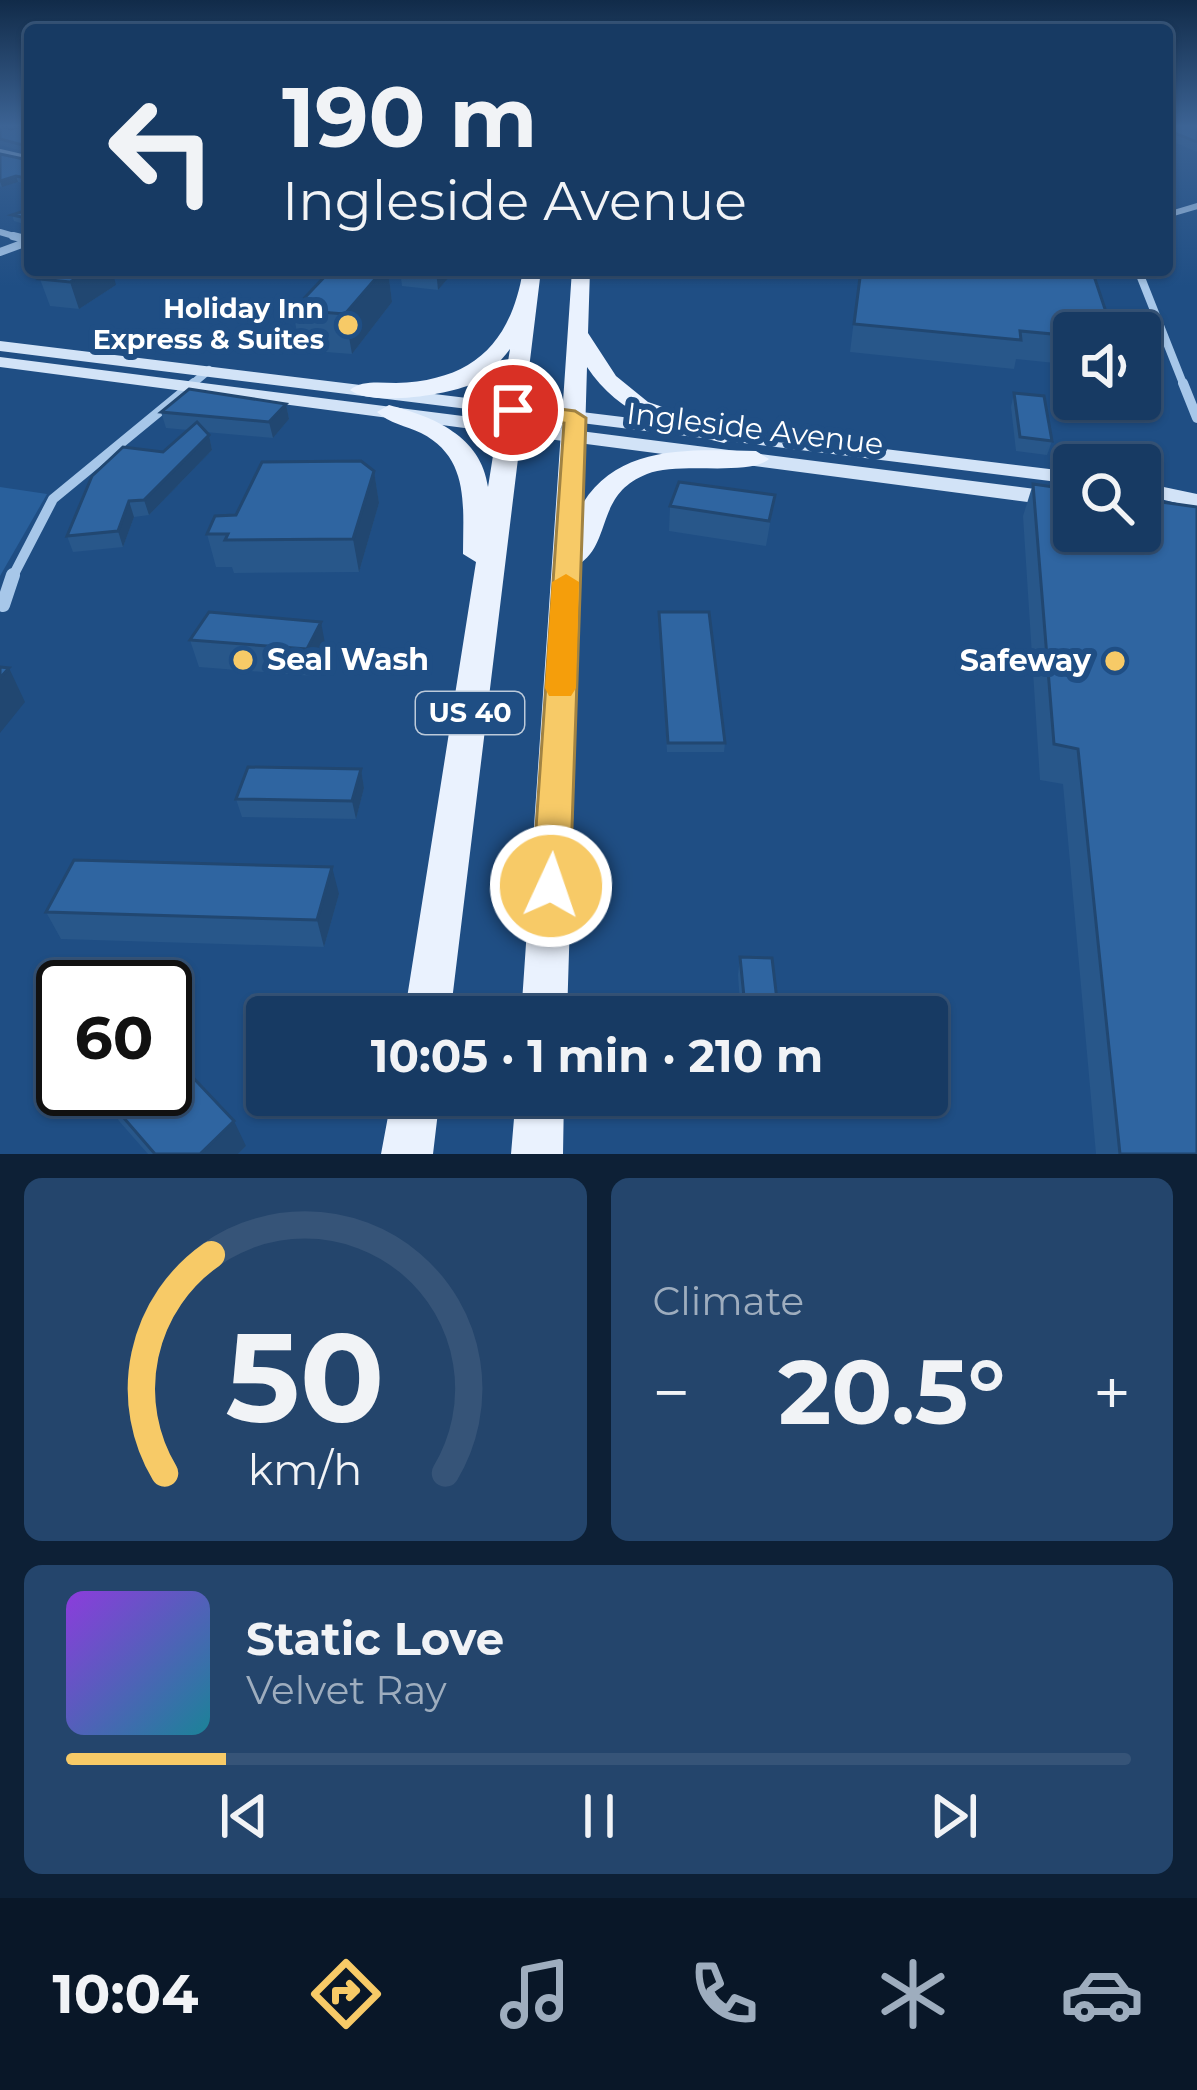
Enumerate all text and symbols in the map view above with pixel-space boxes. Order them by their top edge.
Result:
text: 190 m [282,66,537,168]
icon: left [84,72,240,228]
text: Ingleside Avenue [282,168,747,234]
place label: Holiday Inn Express & Suites [93,292,324,356]
marker: Holiday Inn Express & Suites [335,312,361,338]
map controls [1053,312,1161,552]
button: sound [1053,312,1161,420]
pin [462,359,564,461]
icon: arrive [480,377,546,443]
street label: Ingleside Avenue [625,394,886,463]
button: search [1053,444,1161,552]
place label: Seal Wash [267,641,429,678]
place label: Safeway [960,642,1092,679]
marker: Seal Wash [230,647,256,673]
marker: Safeway [1102,648,1128,674]
road number: US 40 [416,692,524,734]
position arrow [488,823,614,949]
speed limit sign: 60 [36,960,192,1116]
text: 10:05 · 1 min · 210 m [371,1028,823,1083]
text: Climate [653,1277,804,1325]
text: 50 [226,1301,385,1453]
text: 20.5° [778,1337,1005,1447]
text: − [653,1352,690,1433]
text: + [1093,1352,1131,1433]
text: km/h [248,1442,362,1495]
text: Static Love [246,1611,504,1666]
text: Velvet Ray [246,1666,447,1714]
icon: previous [211,1783,277,1849]
icon: pause [566,1783,632,1849]
icon: next [921,1783,987,1849]
icon: directions [304,1952,388,2036]
icon: music [493,1952,577,2036]
icon: phone [682,1952,766,2036]
icon: climate [871,1952,955,2036]
icon: car [1060,1952,1144,2036]
text: 10:04 [53,1961,198,2027]

